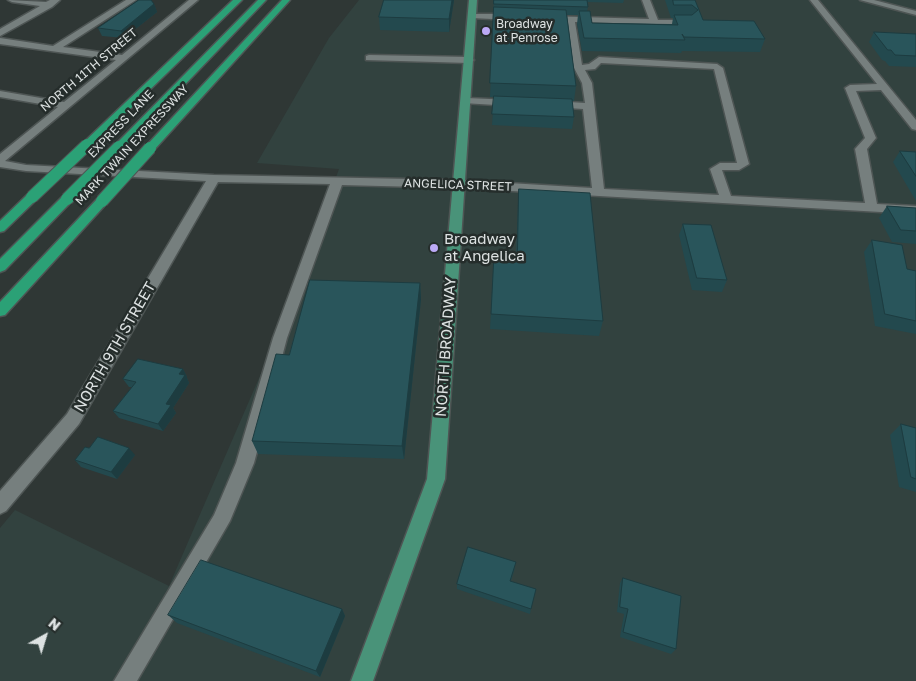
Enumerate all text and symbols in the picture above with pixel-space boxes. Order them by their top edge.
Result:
place label: Broadway at Penrose [496,17,558,45]
street label: NORTH 11TH STREET [38,25,140,115]
marker: Broadway at Penrose [480,25,492,37]
street label: MARK TWAIN EXPRESSWAY [72,82,192,208]
street label: EXPRESS LANE [85,87,157,161]
street label: ANGELICA STREET [404,176,512,194]
place label: Broadway at Angelica [444,230,525,265]
marker: Broadway at Angelica [428,242,440,254]
street label: NORTH BROADWAY [432,276,460,418]
street label: NORTH 9TH STREET [70,279,160,415]
north arrow [20,611,70,661]
text: N [45,614,64,634]

